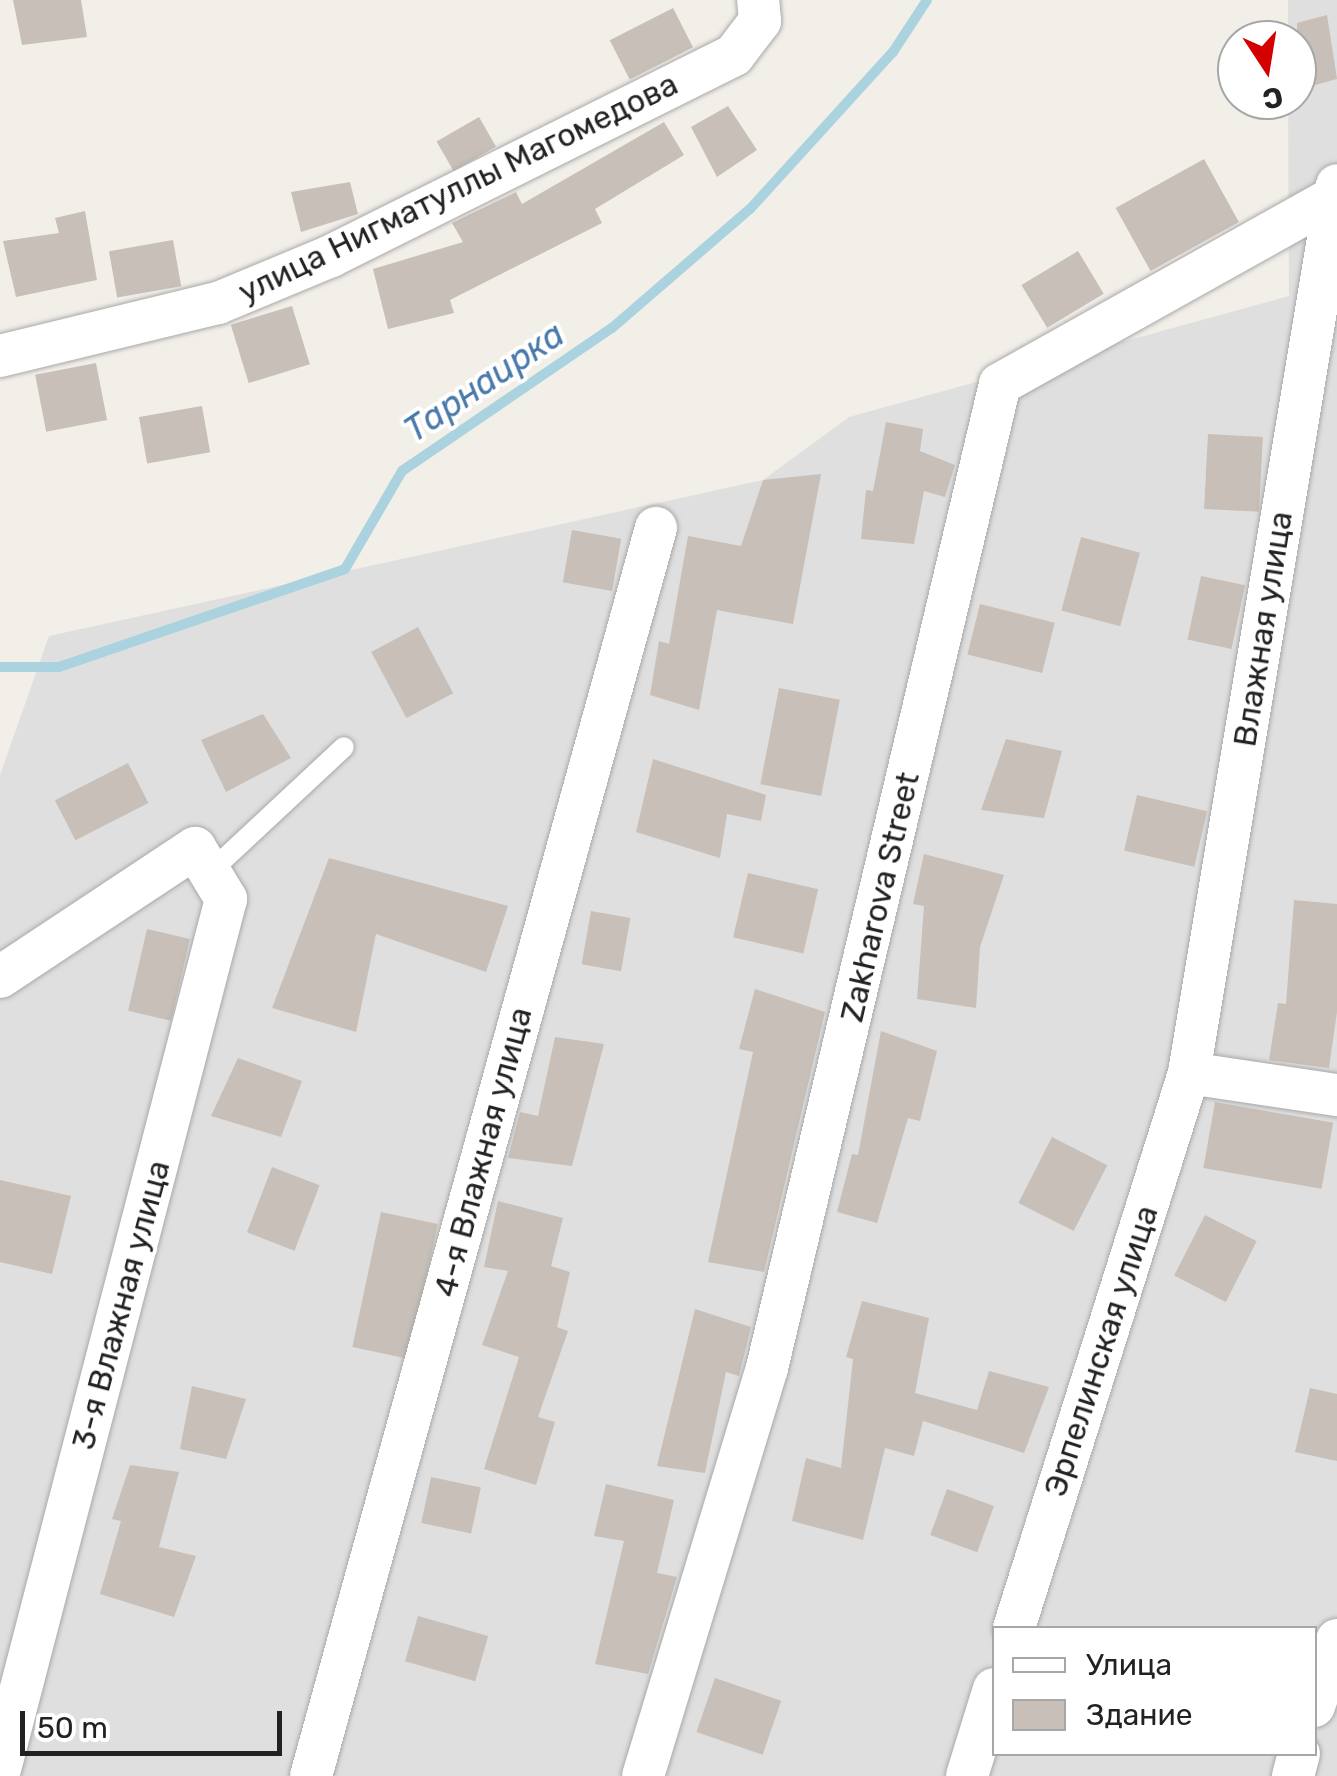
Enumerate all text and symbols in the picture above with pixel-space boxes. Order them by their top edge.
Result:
north arrow [1217,20,1317,120]
street label: улица Нигматуллы Магомедова [232,65,684,311]
text: С [1260,80,1286,116]
water label: Тарнаирка [396,313,572,451]
street label: Влажная улица [1225,509,1301,749]
street label: Zakharova Street [833,768,927,1026]
street label: 4-я Влажная улица [426,1003,540,1301]
street label: 3-я Влажная улица [64,1156,178,1454]
street label: Эрпелинская улица [1036,1201,1166,1501]
legend [992,1626,1317,1756]
text: Улица [1086,1647,1172,1683]
scale bar [25,1691,288,1753]
text: Здание [1086,1697,1193,1733]
text: 50 m [37,1710,108,1746]

